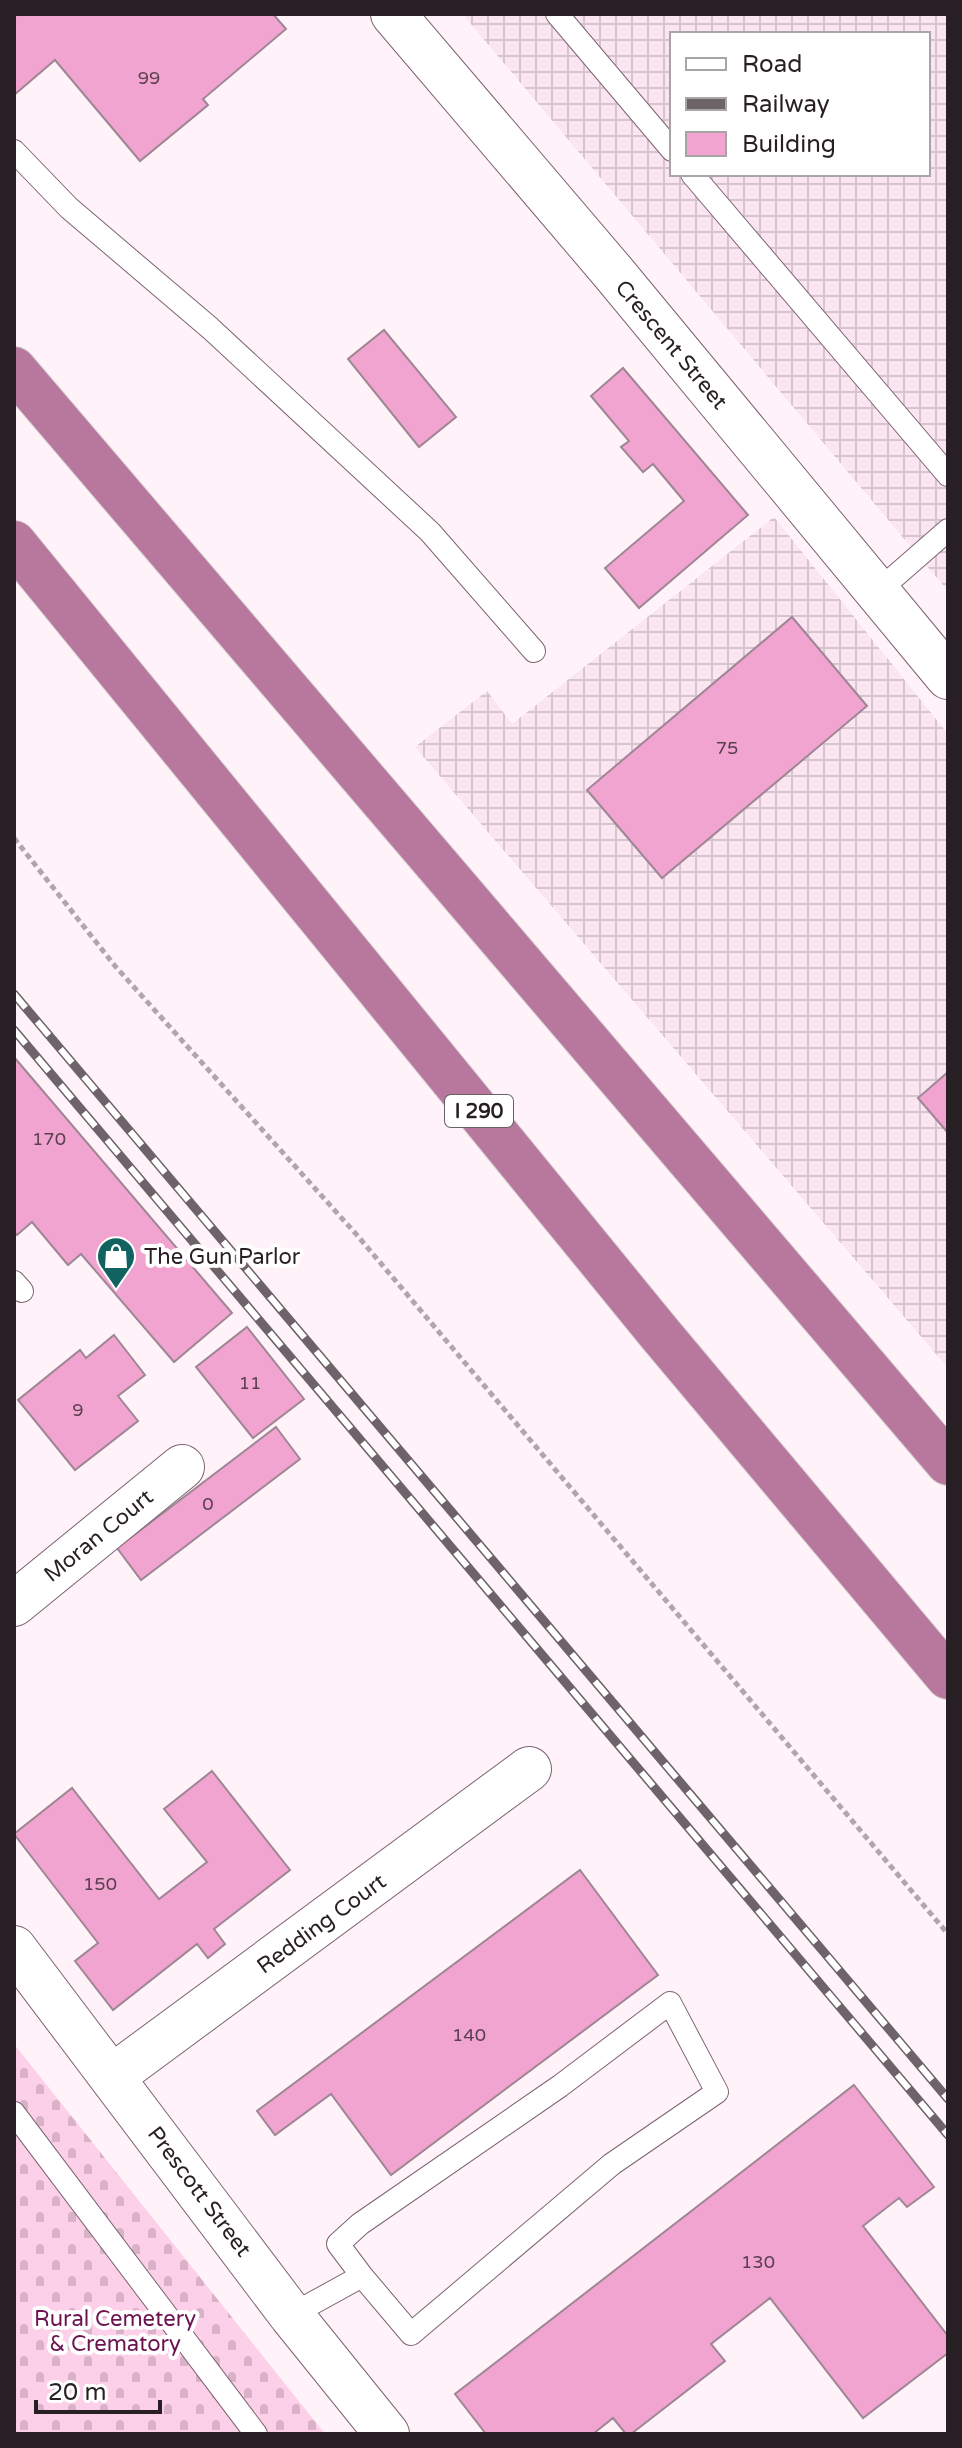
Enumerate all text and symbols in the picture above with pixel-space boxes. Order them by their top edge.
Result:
legend [670,32,930,176]
text: Road [742,50,802,79]
house number: 99 [138,67,160,89]
text: Railway [742,90,830,119]
text: Building [742,130,836,159]
street label: Crescent Street [610,275,733,414]
house number: 75 [716,737,738,759]
road number: I 290 [445,1095,513,1127]
house number: 170 [32,1128,66,1150]
shop icon: The Gun Parlor [95,1235,137,1290]
place label: The Gun Parlor [144,1244,301,1270]
house number: 11 [239,1372,261,1394]
house number: 9 [72,1399,84,1421]
street label: Moran Court [39,1484,158,1588]
house number: 0 [202,1493,214,1515]
street label: Redding Court [252,1868,391,1979]
house number: 150 [83,1873,117,1895]
house number: 140 [452,2024,486,2046]
street label: Prescott Street [142,2121,257,2262]
house number: 130 [741,2251,775,2273]
park label: Rural Cemetery & Crematory [34,2306,196,2357]
scale bar [36,2364,160,2414]
text: 20 m [48,2378,106,2407]

